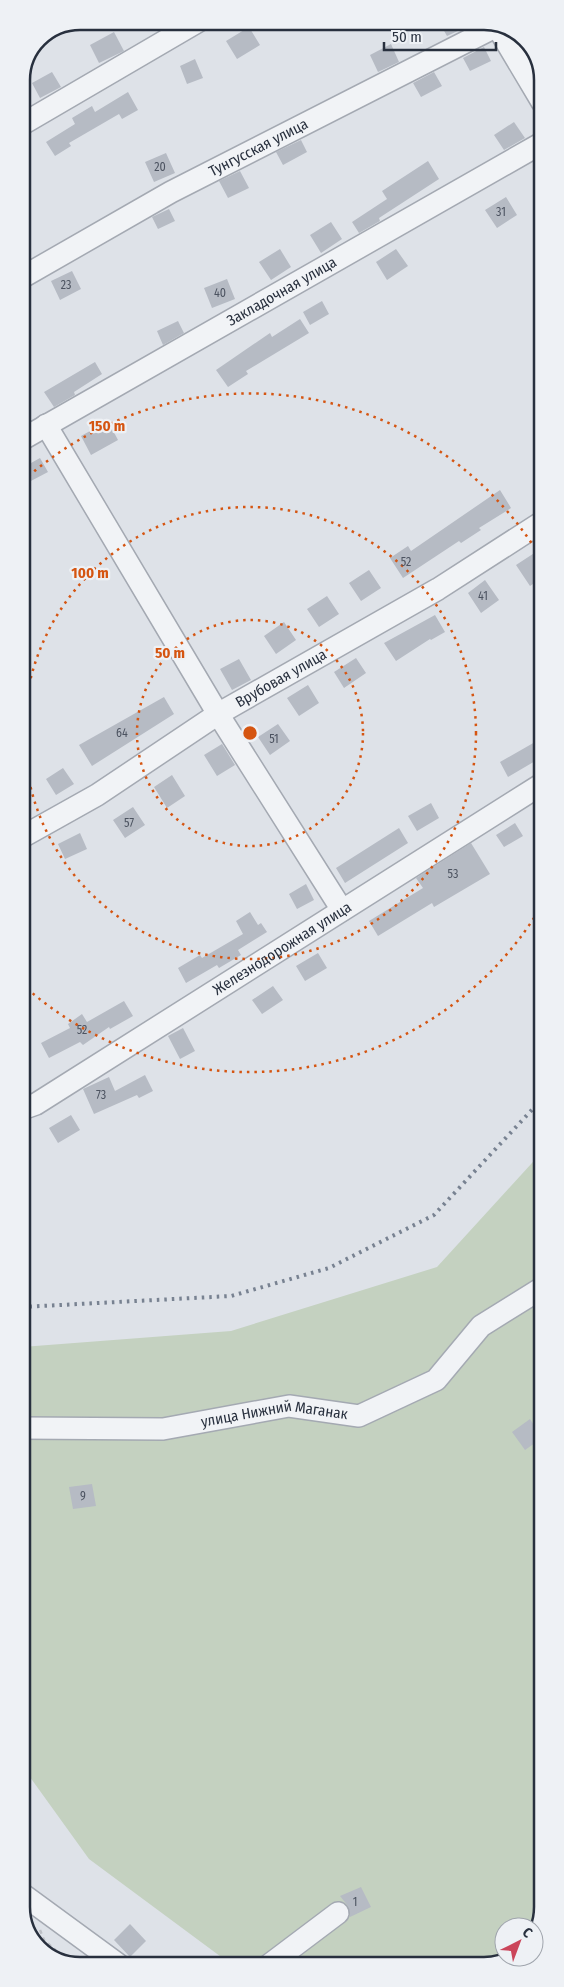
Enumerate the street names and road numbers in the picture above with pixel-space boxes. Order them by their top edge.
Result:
street label: Тунгусская улица [206,115,311,180]
street label: Закладочная улица [224,253,340,330]
street label: Врубовая улица [232,645,330,711]
street label: Железнодорожная улица [210,898,355,999]
street label: улица Нижний Маганак [199,1397,349,1431]

